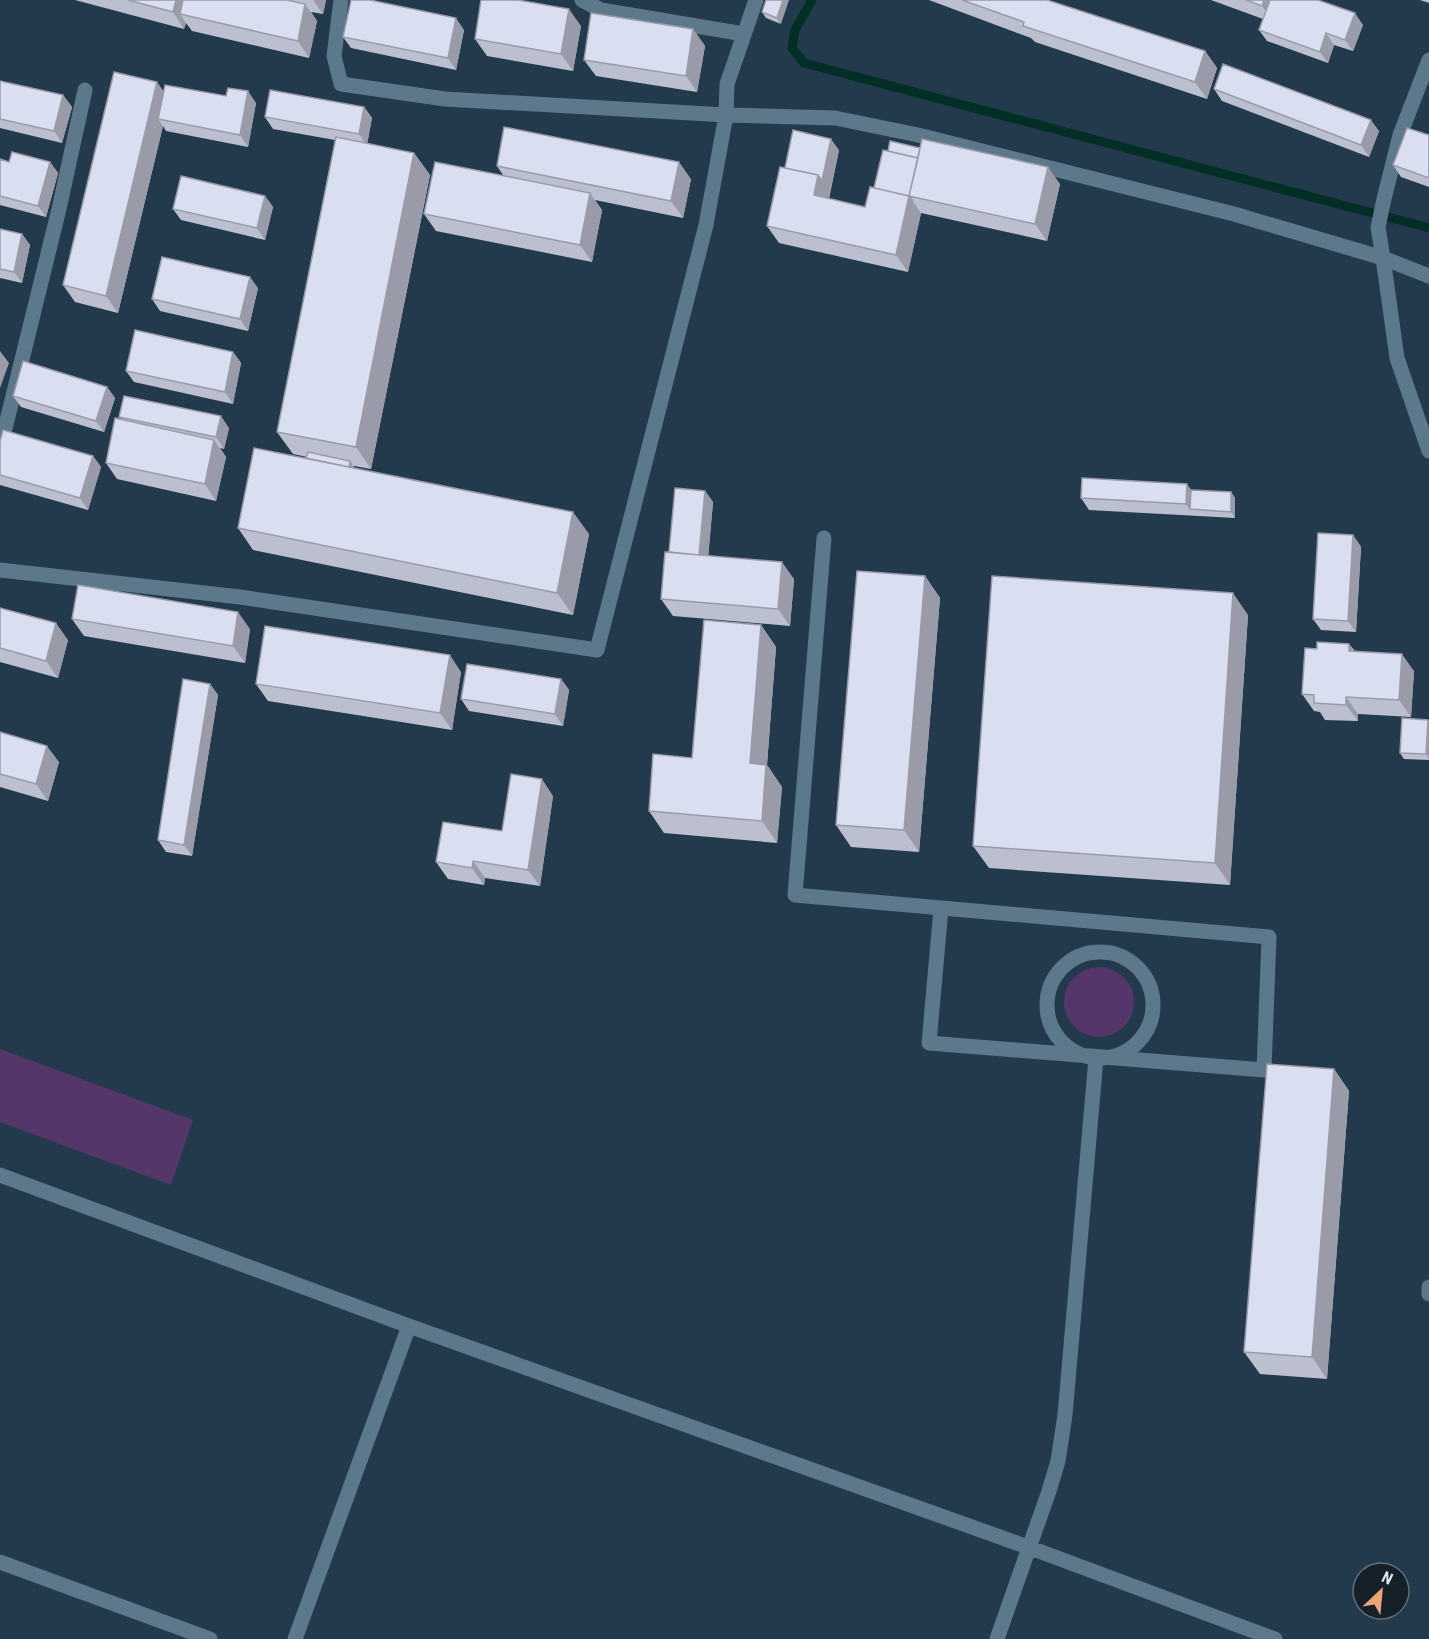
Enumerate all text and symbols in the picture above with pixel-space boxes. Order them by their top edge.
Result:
north arrow [1351,1561,1411,1621]
text: N [1379,1567,1396,1589]

